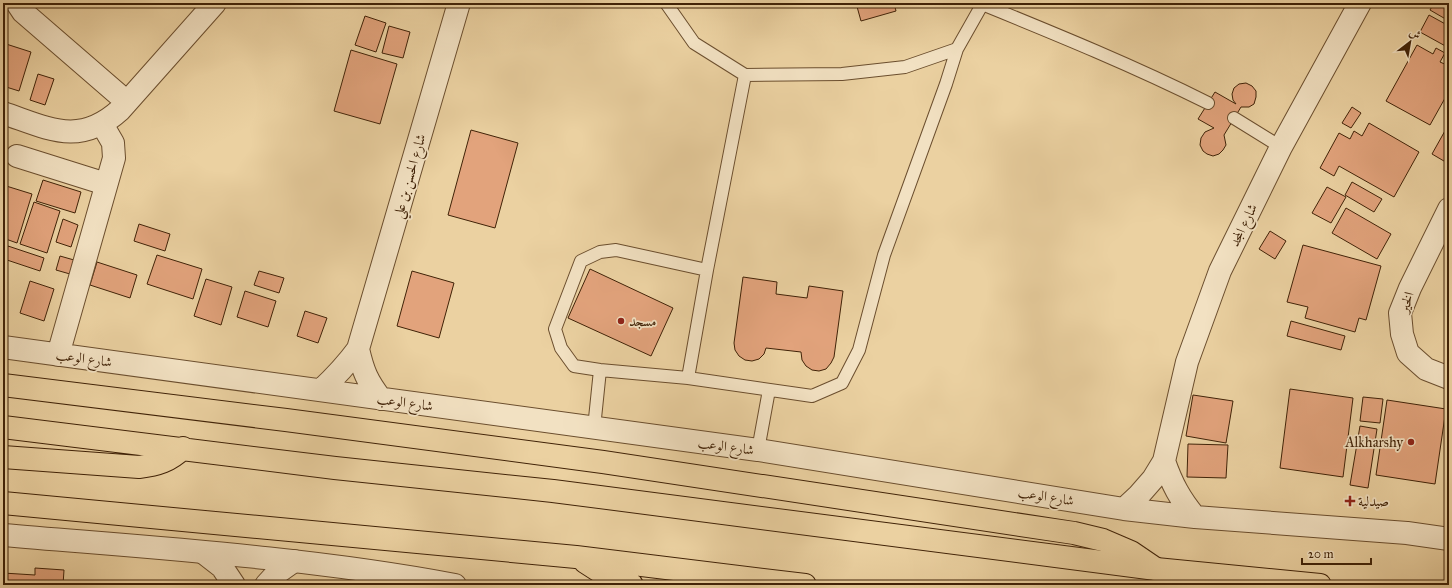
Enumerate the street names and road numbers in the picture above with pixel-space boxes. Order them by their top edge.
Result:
street label: شارع الحسن بن علي [389,132,433,221]
street label: شارع المجد [1226,201,1264,251]
street label: الخير [1395,290,1418,317]
street label: شارع الوعب [54,346,113,374]
street label: شارع الوعب [375,390,434,418]
street label: شارع الوعب [696,434,755,462]
street label: شارع الوعب [1016,484,1075,512]

